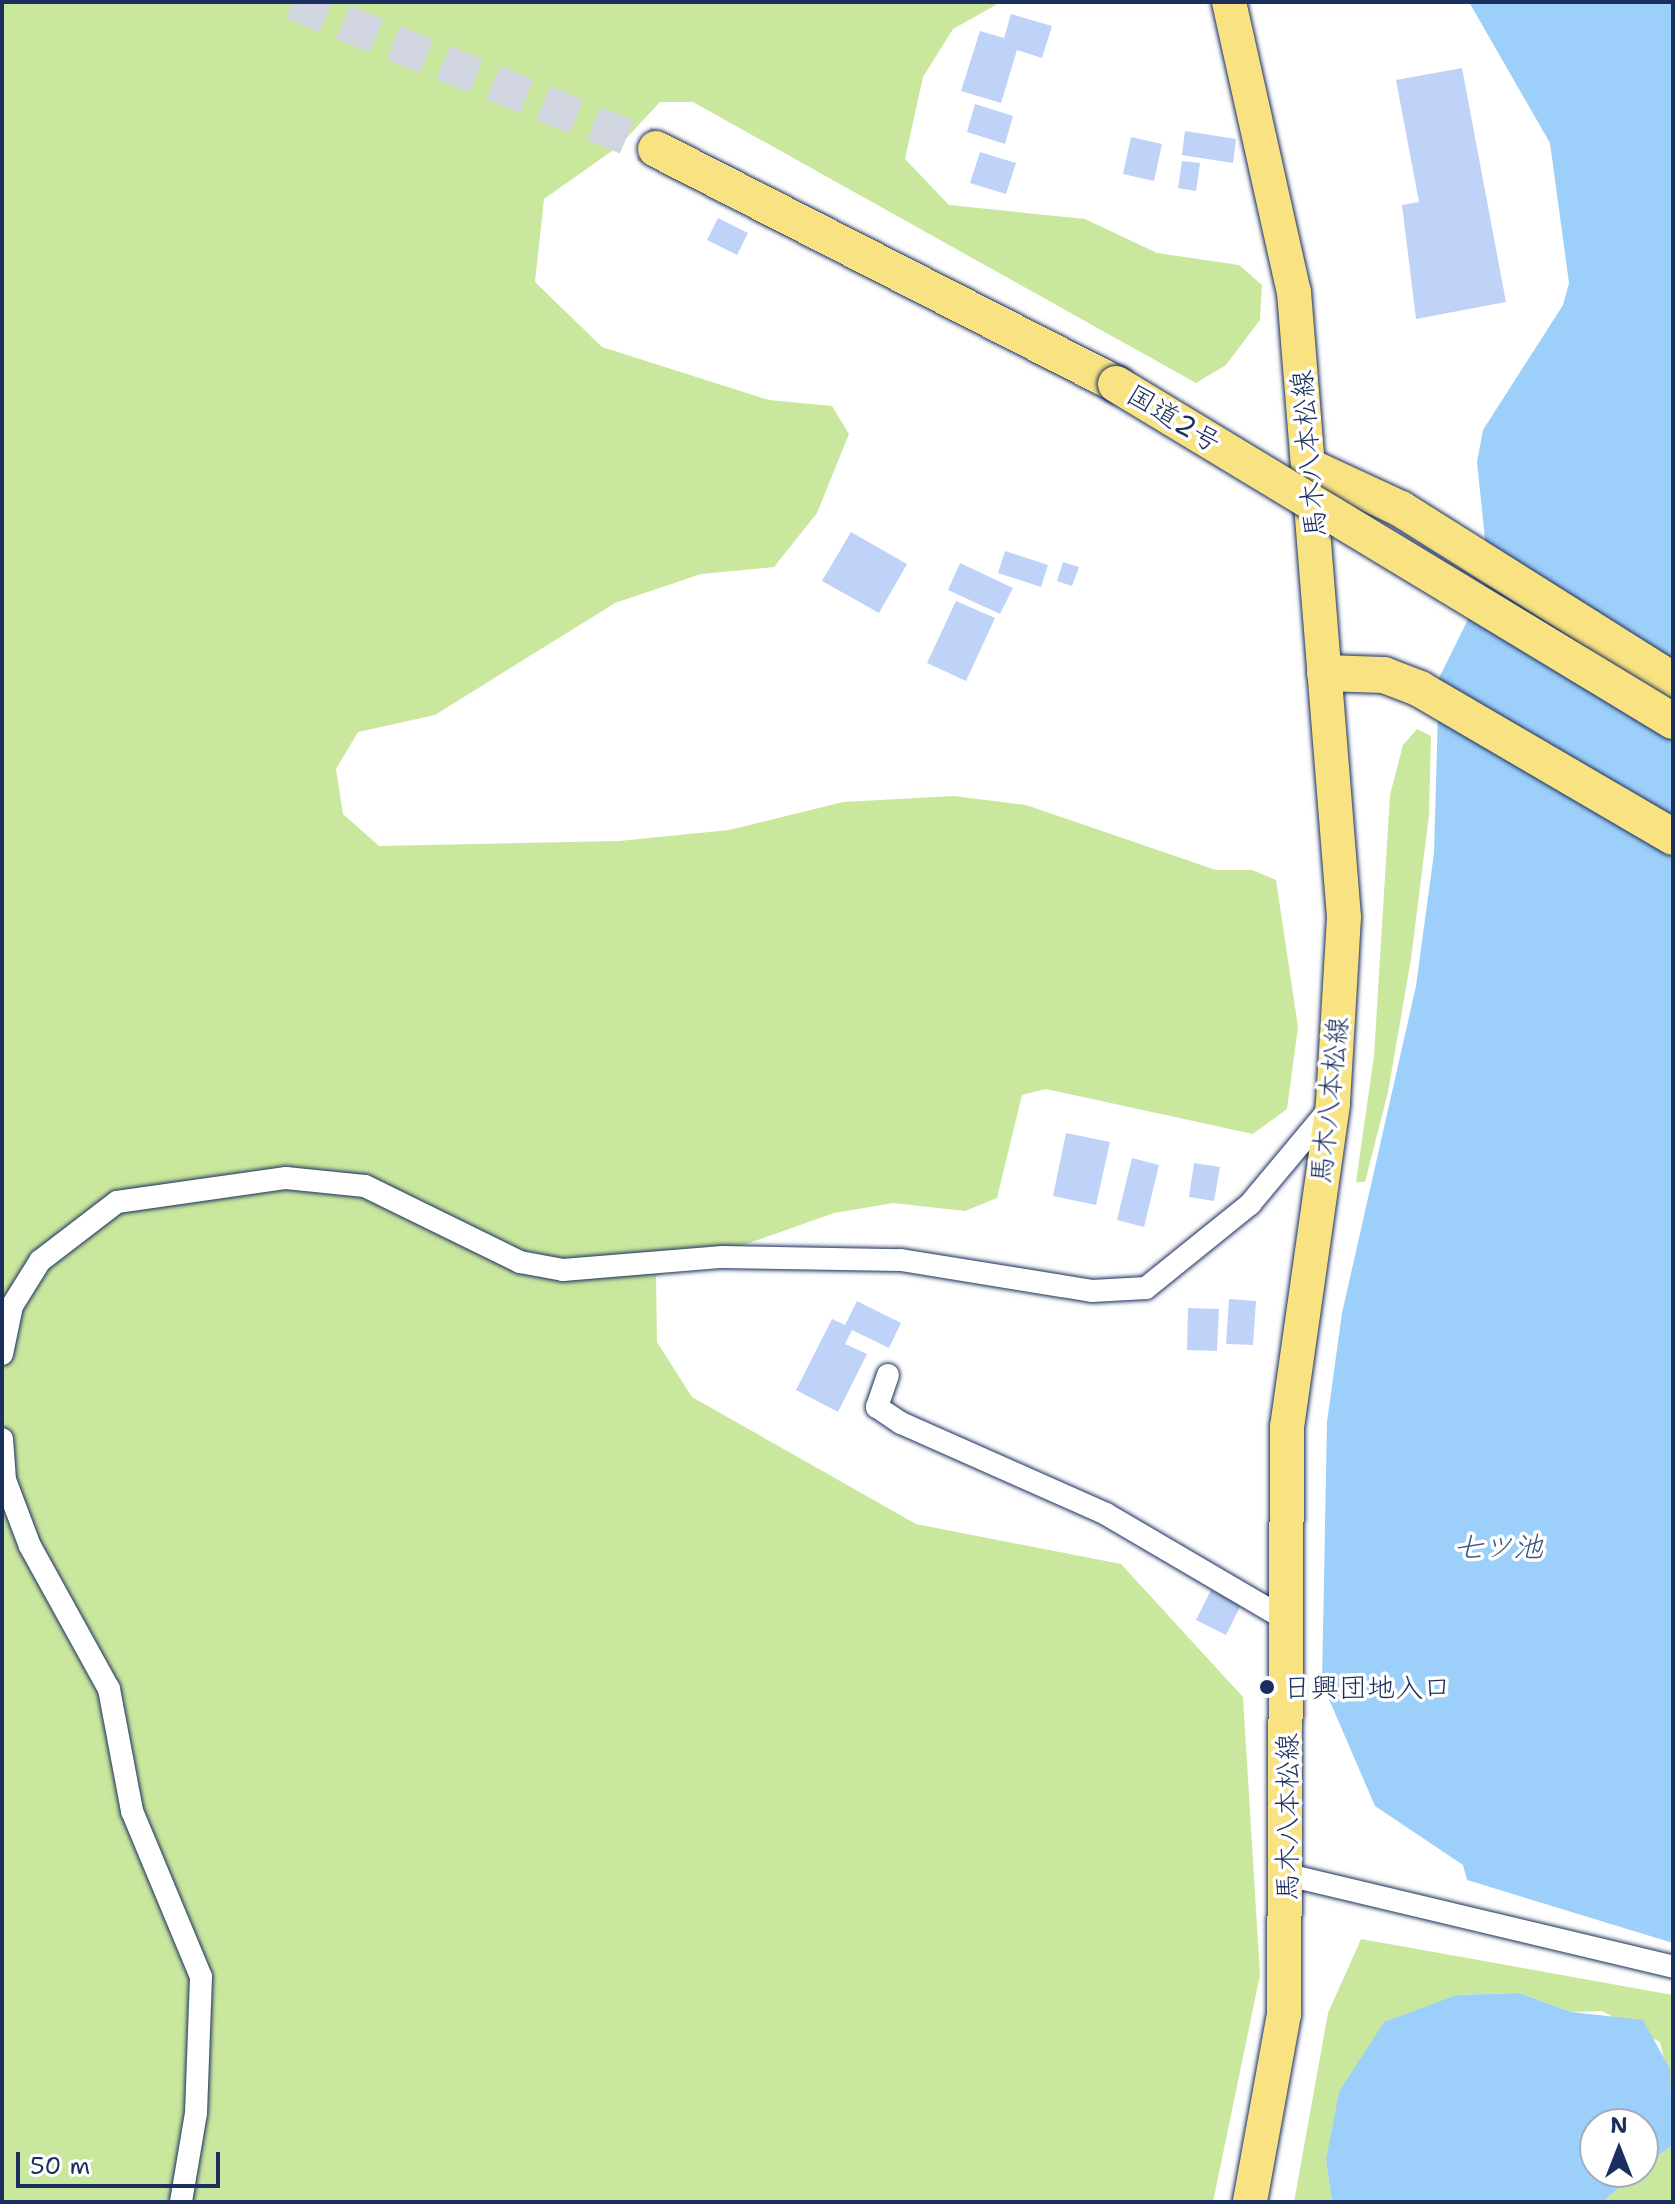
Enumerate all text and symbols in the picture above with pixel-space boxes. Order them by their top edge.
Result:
street label: 馬木八本松線 [1284,369,1332,539]
street label: 国道2号 [1121,377,1227,459]
street label: 馬木八本松線 [1304,1015,1354,1185]
water label: 七ツ池 [1453,1529,1543,1565]
place label: 日興団地入口 [1283,1670,1451,1704]
marker: 日興団地入口 [1258,1678,1276,1696]
street label: 馬木八本松線 [1270,1733,1304,1901]
north arrow [1579,2108,1659,2188]
text: N [1610,2111,1628,2140]
scale bar [20,2136,224,2186]
text: 50 m [30,2150,90,2182]

